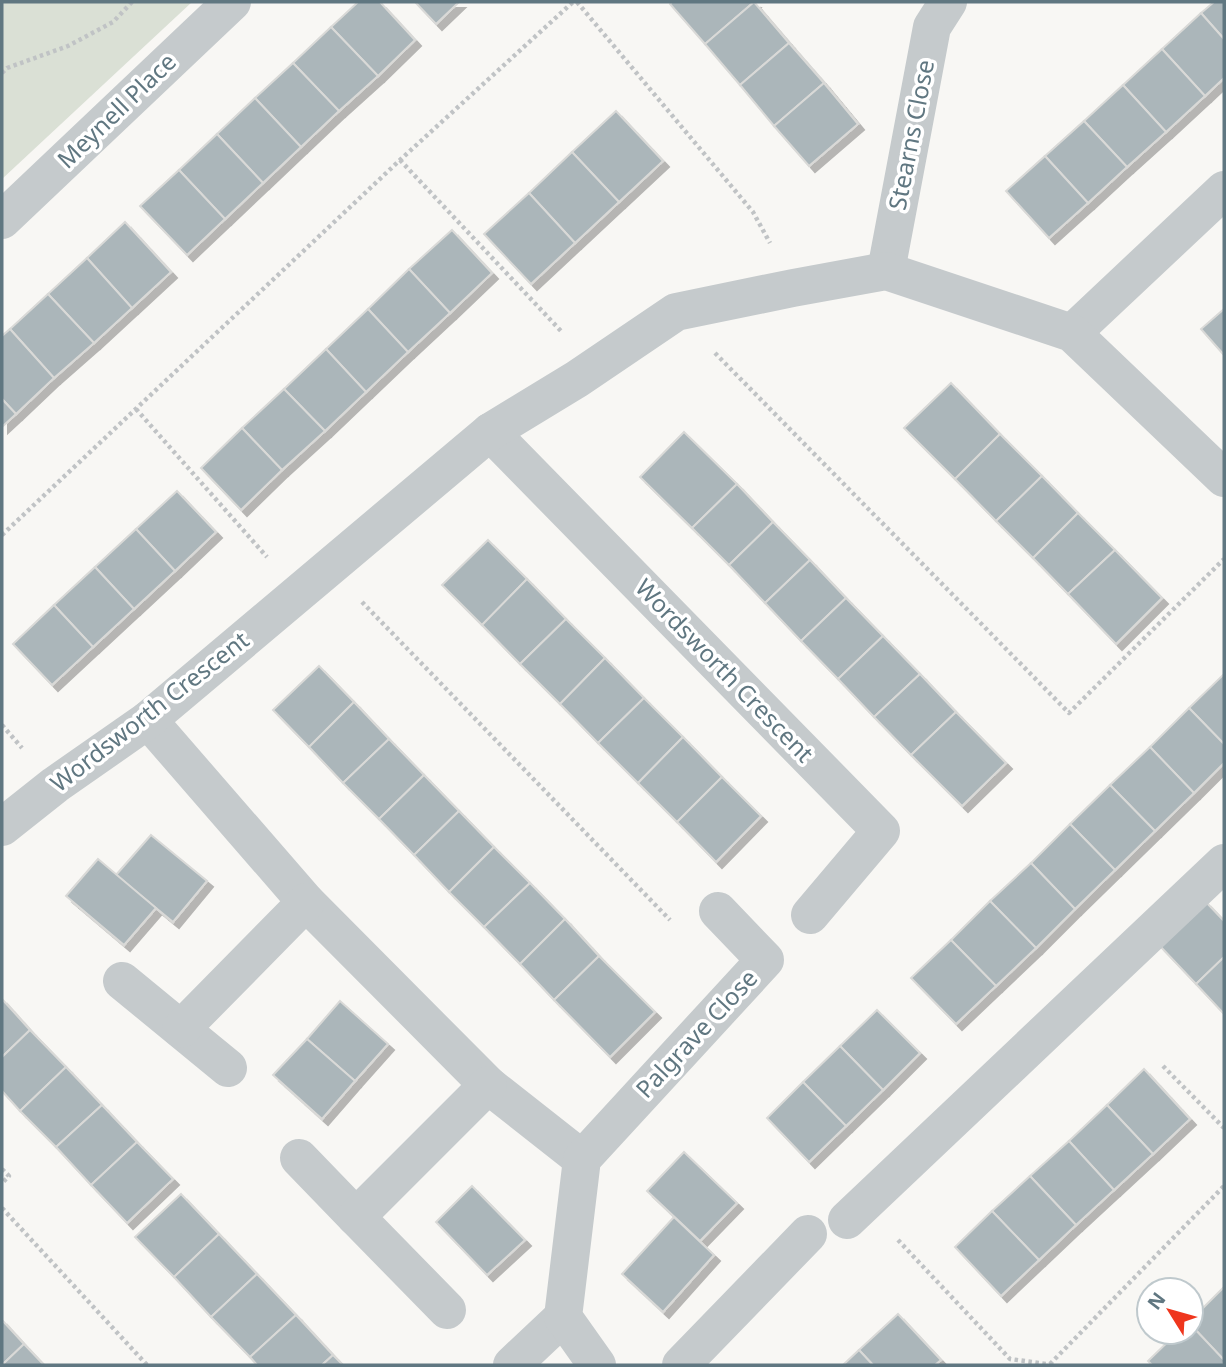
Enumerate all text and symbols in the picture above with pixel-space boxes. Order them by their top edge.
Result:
street label: Meynell Place [49,45,183,175]
street label: Stearns Close [880,57,941,213]
street label: Wordsworth Crescent [629,571,822,769]
street label: Wordsworth Crescent [43,623,255,799]
street label: Palgrave Close [628,961,764,1104]
north arrow [1135,1276,1205,1346]
text: N [1141,1287,1171,1315]

